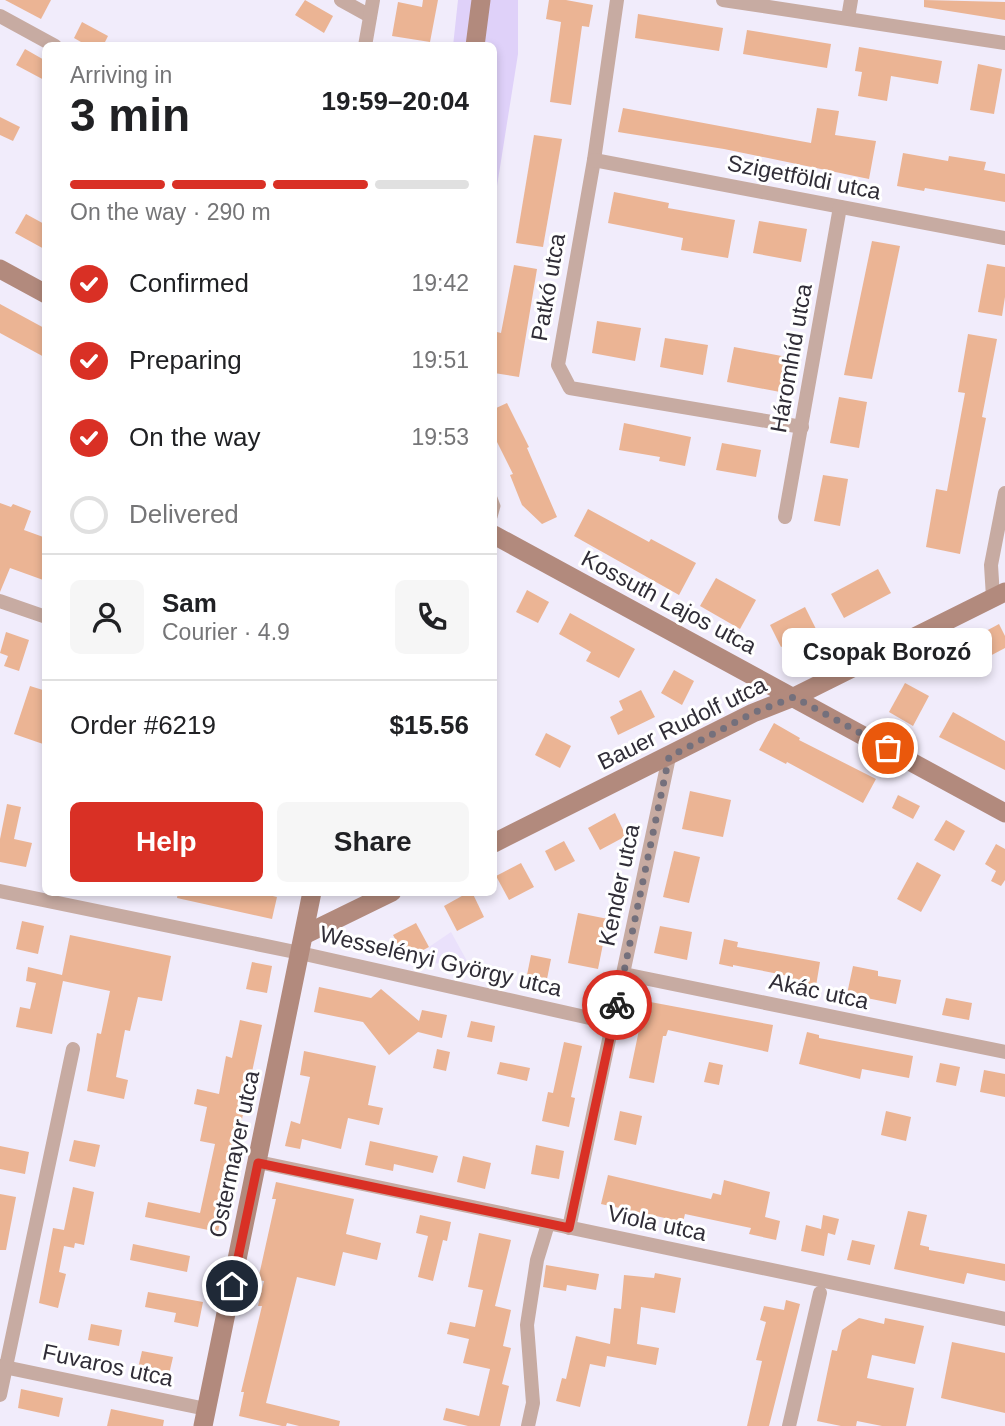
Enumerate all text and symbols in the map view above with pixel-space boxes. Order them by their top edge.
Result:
text: Arriving in [70,62,172,88]
text: 19:59–20:04 [322,86,469,116]
text: 3 min [70,89,190,141]
street label: Szigetföldi utca [725,149,883,205]
text: On the way · 290 m [70,199,271,225]
street label: Patkó utca [526,231,570,343]
icon: check [70,265,108,303]
text: Confirmed [129,268,249,298]
text: 19:42 [411,270,469,296]
street label: Háromhíd utca [765,281,817,435]
icon: check [70,342,108,380]
text: Preparing [129,345,242,375]
text: 19:51 [411,347,469,373]
icon: check [70,419,108,457]
text: On the way [129,422,261,452]
text: 19:53 [411,424,469,450]
text: Delivered [129,499,239,529]
street label: Kossuth Lajos utca [577,545,761,659]
button: person [70,580,144,654]
button: phone [395,580,469,654]
text: Sam [162,588,217,618]
text: Courier · 4.9 [162,619,290,645]
callout: Csopak Borozó [783,629,993,678]
text: Csopak Borozó [803,639,971,665]
street label: Bauer Rudolf utca [594,671,771,775]
text: Order #6219 [70,710,216,740]
text: $15.56 [389,710,469,740]
pin [858,718,918,778]
icon: bag [869,729,907,767]
button: Help [70,802,263,882]
button: Share [277,802,469,882]
street label: Kender utca [593,821,645,948]
street label: Wesselényi György utca [317,920,565,1002]
street label: Akác utca [767,968,871,1014]
courier [582,970,652,1040]
icon: bike [598,986,636,1024]
street label: Ostermayer utca [204,1068,264,1240]
street label: Viola utca [605,1200,709,1246]
pin [202,1256,262,1316]
icon: home [213,1267,251,1305]
street label: Fuvaros utca [40,1338,176,1392]

